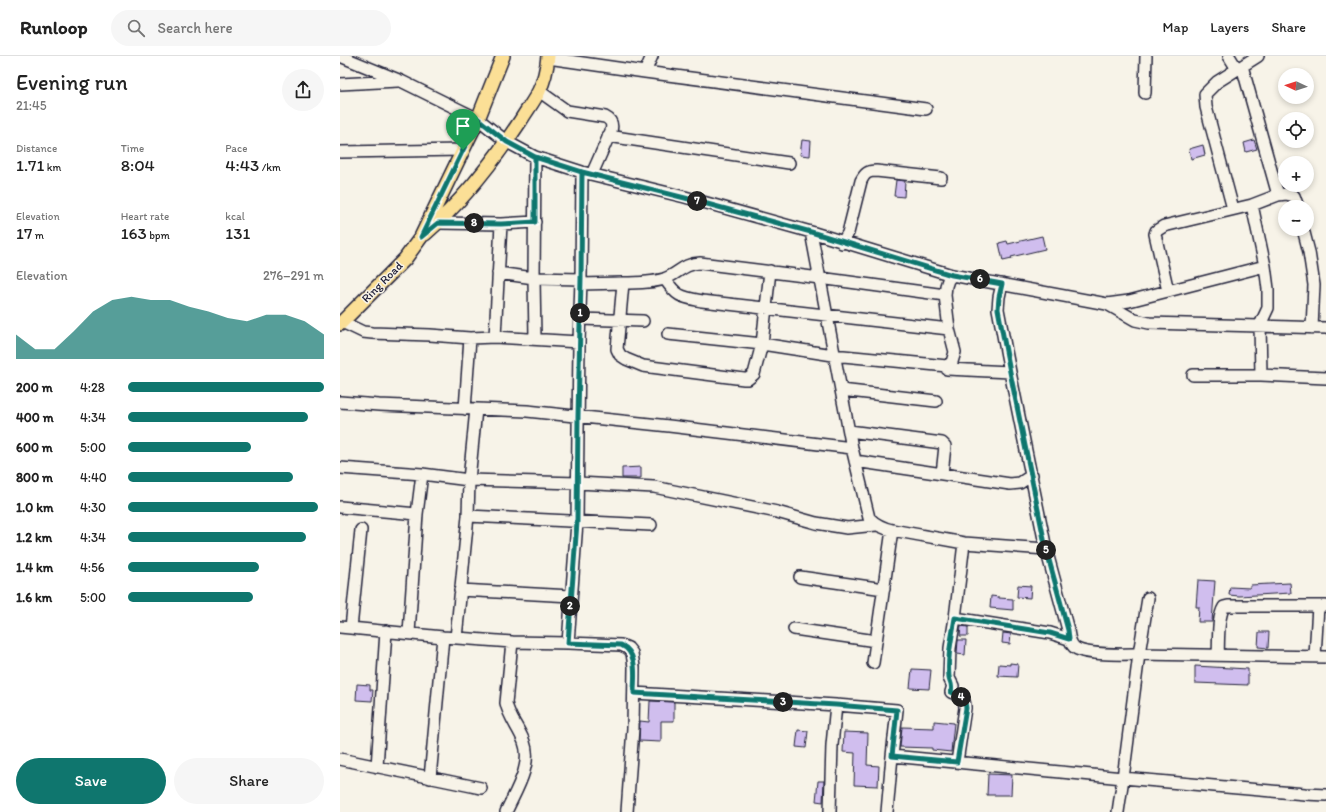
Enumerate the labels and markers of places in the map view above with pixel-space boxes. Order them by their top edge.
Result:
pin [446,109,480,150]
pin: 7 [687,191,707,211]
pin: 8 [464,213,484,233]
pin: 6 [970,269,990,289]
pin: 1 [570,303,590,323]
pin: 5 [1036,540,1056,560]
pin: 2 [560,596,580,616]
pin: 4 [951,687,971,707]
pin: 3 [773,692,793,712]

